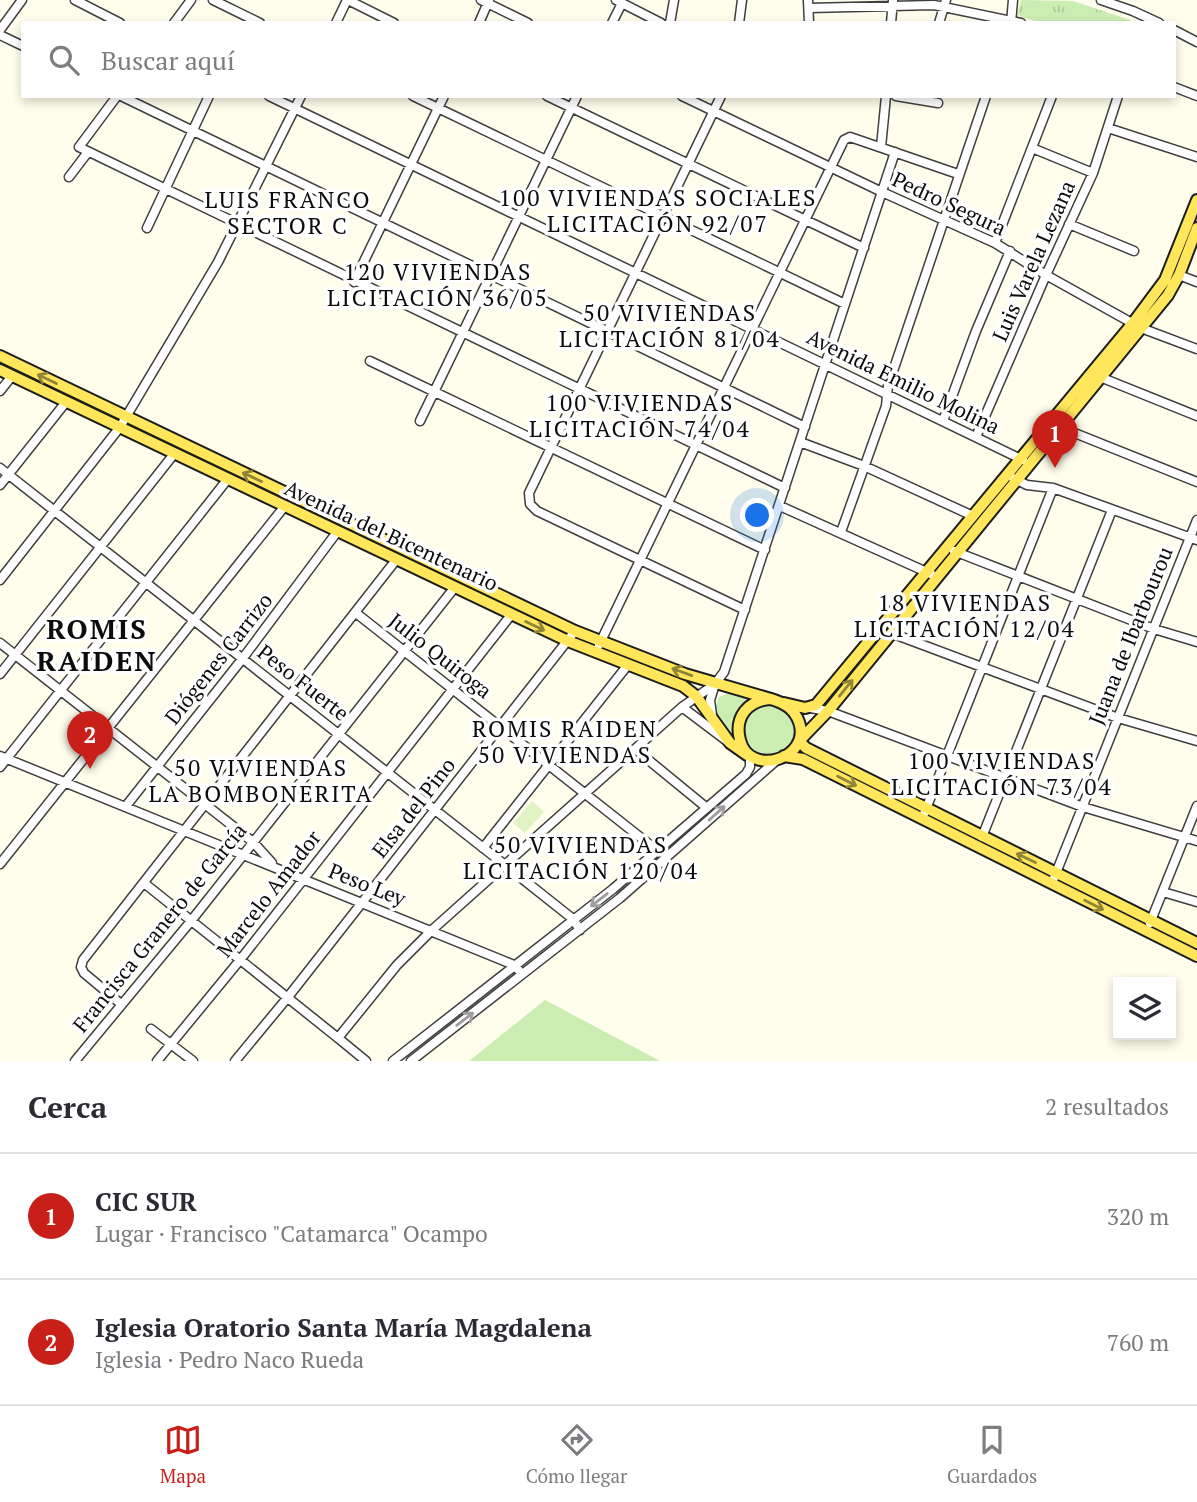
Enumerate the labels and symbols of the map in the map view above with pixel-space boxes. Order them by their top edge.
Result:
street label: Pedro Segura [888,165,1011,242]
street label: Luis Varela Lezana [985,175,1081,345]
district label: 100 VIVIENDAS SOCIALES LICITACIÓN 92/07 [499,182,817,239]
district label: LUIS FRANCO SECTOR C [204,184,372,241]
district label: 120 VIVIENDAS LICITACIÓN 36/05 [327,256,549,313]
district label: 50 VIVIENDAS LICITACIÓN 81/04 [559,297,781,354]
street label: Avenida Emilio Molina [802,322,1005,440]
one-way arrow [37,372,58,386]
district label: 100 VIVIENDAS LICITACIÓN 74/04 [529,387,751,444]
pin: 1 [1032,410,1078,468]
one-way arrow [242,470,263,483]
street label: Avenida del Bicentenario [280,473,503,597]
your location [740,498,774,532]
street label: Juana de Ibarbourou [1082,542,1179,729]
street label: Diógenes Carrizo [158,587,278,730]
district label: 18 VIVIENDAS LICITACIÓN 12/04 [854,587,1076,644]
street label: Julio Quiroga [383,606,498,705]
district label: ROMIS RAIDEN [36,610,158,679]
one-way arrow [524,620,545,633]
street label: Peso Fuerte [252,638,355,727]
one-way arrow [671,665,693,678]
one-way arrow [839,680,854,698]
pin: 2 [67,711,113,769]
district label: ROMIS RAIDEN 50 VIVIENDAS [472,713,658,770]
district label: 100 VIVIENDAS LICITACIÓN 73/04 [891,745,1113,802]
district label: 50 VIVIENDAS LA BOMBONERITA [149,752,373,809]
street label: Elsa del Pino [365,752,461,863]
one-way arrow [836,774,856,788]
one-way arrow [708,805,726,821]
street label: Francisca Granero de García [66,817,253,1038]
street label: Marcelo Amador [210,824,327,963]
district label: 50 VIVIENDAS LICITACIÓN 120/04 [463,829,699,886]
one-way arrow [1016,851,1037,865]
street label: Peso Ley [325,856,410,912]
one-way arrow [590,892,608,907]
one-way arrow [1083,898,1104,912]
one-way arrow [455,1011,473,1026]

